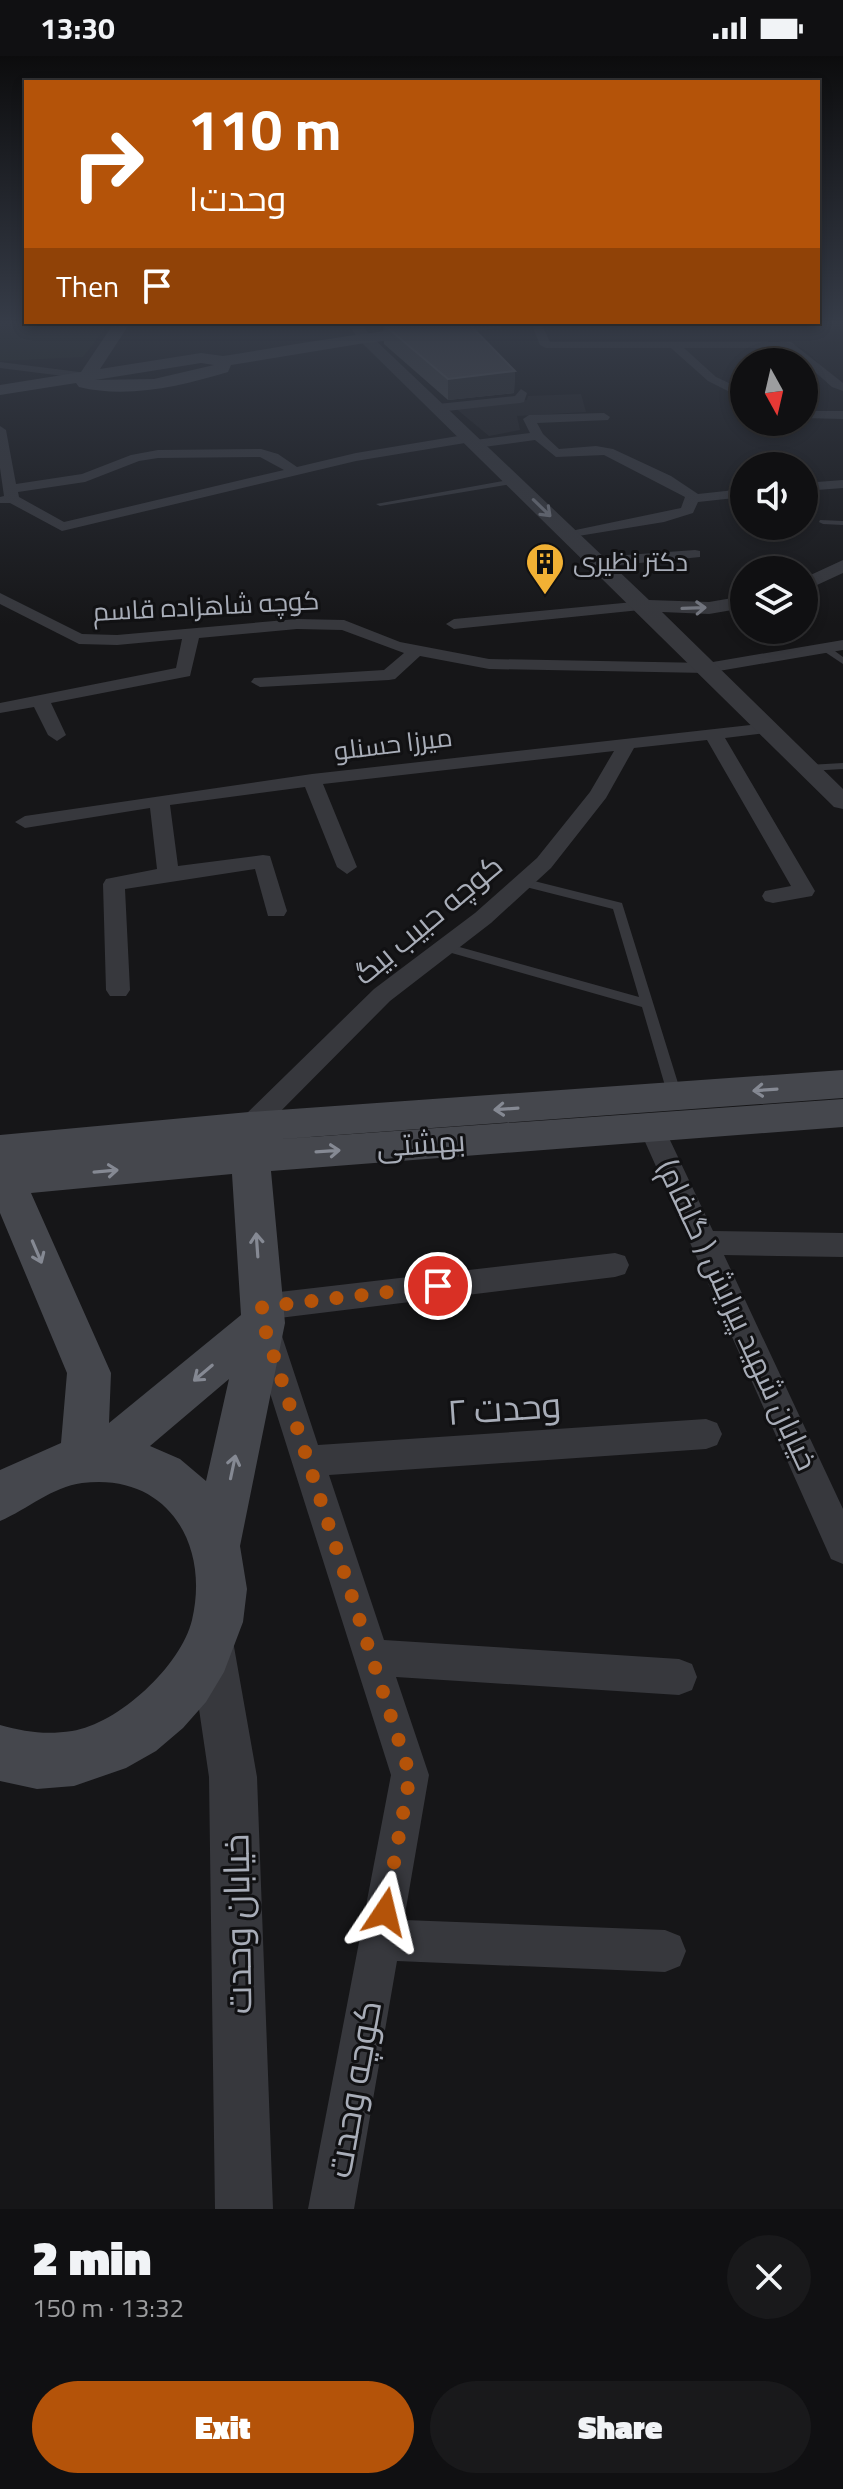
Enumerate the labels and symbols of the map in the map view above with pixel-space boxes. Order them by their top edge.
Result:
north arrow [730,348,818,436]
one-way arrow [532,498,551,517]
building icon: دکتر نظیری [524,541,566,596]
place label: دکتر نظیری [573,542,688,581]
street label: کوچه شاهزاده قاسم [92,580,320,631]
one-way arrow [680,601,707,616]
street label: میرزا حسنلو [331,717,454,770]
street label: کوچه حبیب بیگ [342,843,512,996]
one-way arrow [752,1083,779,1098]
one-way arrow [493,1102,520,1117]
street label: بهشتی [375,1117,467,1169]
one-way arrow [314,1143,341,1158]
street label: خیابان شهید پیرایش ( گلفام) [646,1151,830,1478]
one-way arrow [92,1163,118,1178]
one-way arrow [249,1233,264,1259]
one-way arrow [31,1239,46,1264]
pin [404,1252,472,1320]
one-way arrow [193,1364,214,1382]
street label: وحدت ۲ [445,1376,563,1439]
one-way arrow [226,1455,241,1480]
street label: خیابان وحدت [207,1833,266,2015]
position arrow [343,1870,427,1954]
street label: کوچه وحدت [310,1996,395,2182]

